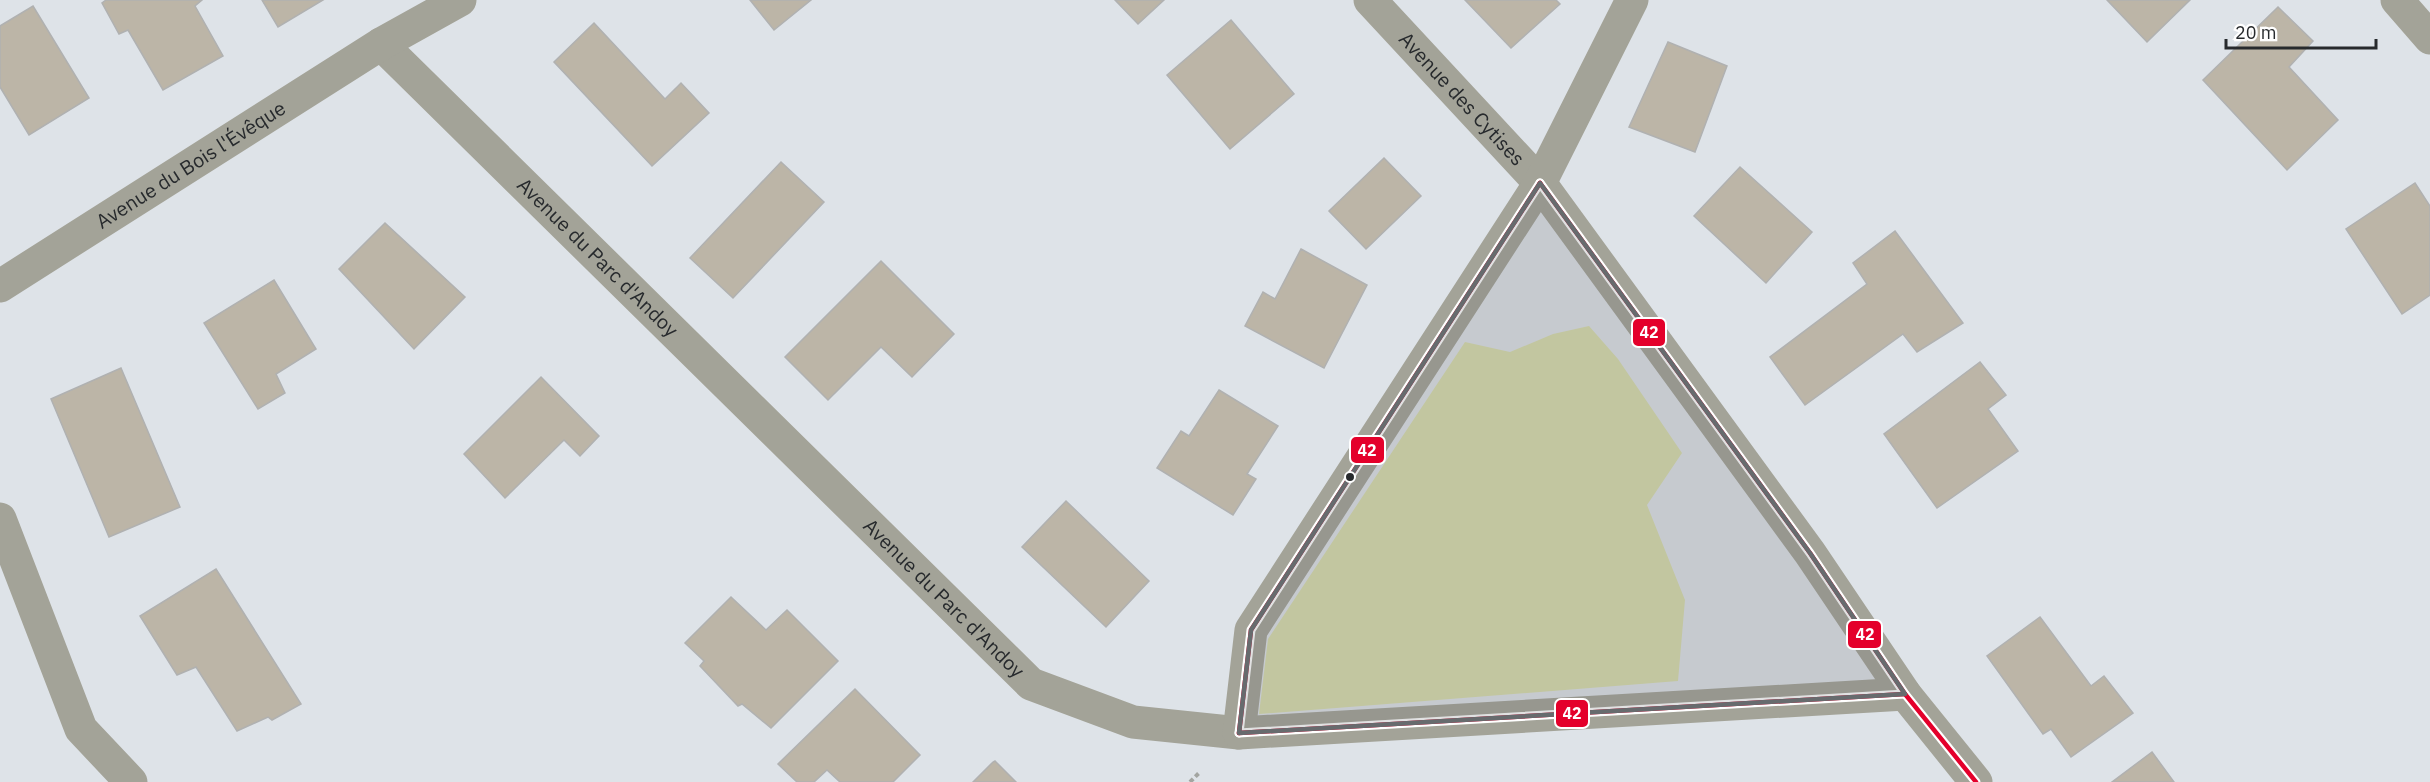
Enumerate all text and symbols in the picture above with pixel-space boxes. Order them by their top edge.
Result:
scale bar [2226,12,2376,50]
text: 20 m [2235,21,2277,44]
street label: Avenue des Cytises [1393,26,1531,171]
street label: Avenue du Bois l'Évêque [91,94,290,235]
street label: Avenue du Parc d'Andoy [511,171,685,342]
line badge: 42 [1632,318,1666,347]
text: 42 [1639,322,1659,342]
line badge: 42 [1350,436,1385,464]
text: 42 [1357,440,1377,460]
unlabelled marker [1344,471,1356,483]
street label: Avenue du Parc d'Andoy [858,512,1031,683]
line badge: 42 [1847,620,1882,649]
text: 42 [1855,624,1875,644]
line badge: 42 [1555,699,1589,728]
text: 42 [1562,703,1582,723]

